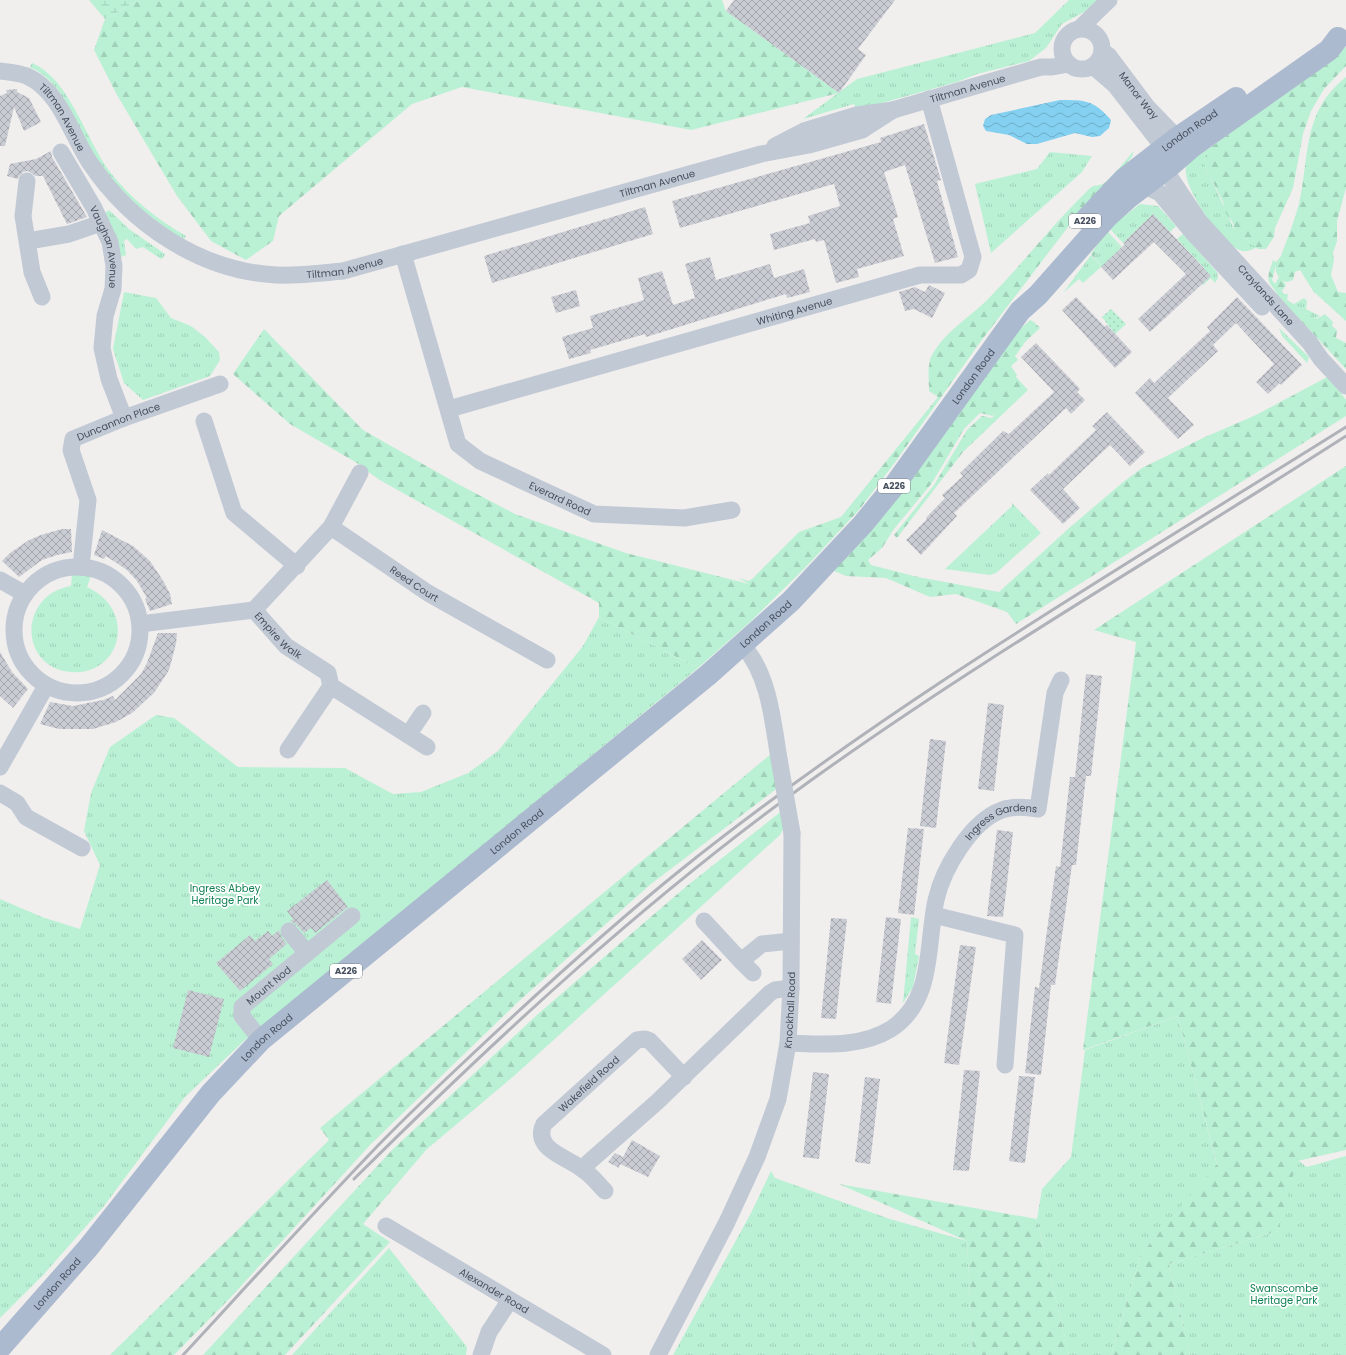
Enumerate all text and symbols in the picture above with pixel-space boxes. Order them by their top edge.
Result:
street label: Manor Way [1116,68,1163,123]
street label: Tiltman Avenue [928,70,1007,106]
street label: Tiltman Avenue [36,79,89,154]
street label: London Road [1158,105,1221,155]
street label: Tiltman Avenue [618,165,697,201]
street label: Vaughan Avenue [86,203,122,289]
road number: A226 [1069,214,1101,228]
street label: Tiltman Avenue [306,253,385,282]
street label: Craylands Lane [1234,261,1298,329]
street label: Whiting Avenue [755,293,834,329]
street label: London Road [948,345,998,407]
street label: Duncannon Place [74,398,162,444]
street label: Everard Road [527,477,594,519]
road number: A226 [878,479,910,493]
street label: Reed Court [387,562,442,605]
street label: London Road [736,596,795,651]
street label: Empire Walk [251,608,306,662]
street label: Ingress Gardens [961,800,1038,843]
street label: London Road [487,805,547,858]
park label: Ingress Abbey Heritage Park [190,881,261,908]
street label: Mount Nod [243,962,294,1008]
road number: A226 [330,964,362,978]
street label: Knockhall Road [780,972,799,1050]
street label: London Road [237,1010,296,1065]
street label: Wakefield Road [555,1052,623,1115]
street label: London Road [30,1254,84,1313]
street label: Alexander Road [457,1264,532,1317]
park label: Swanscombe Heritage Park [1250,1281,1318,1308]

